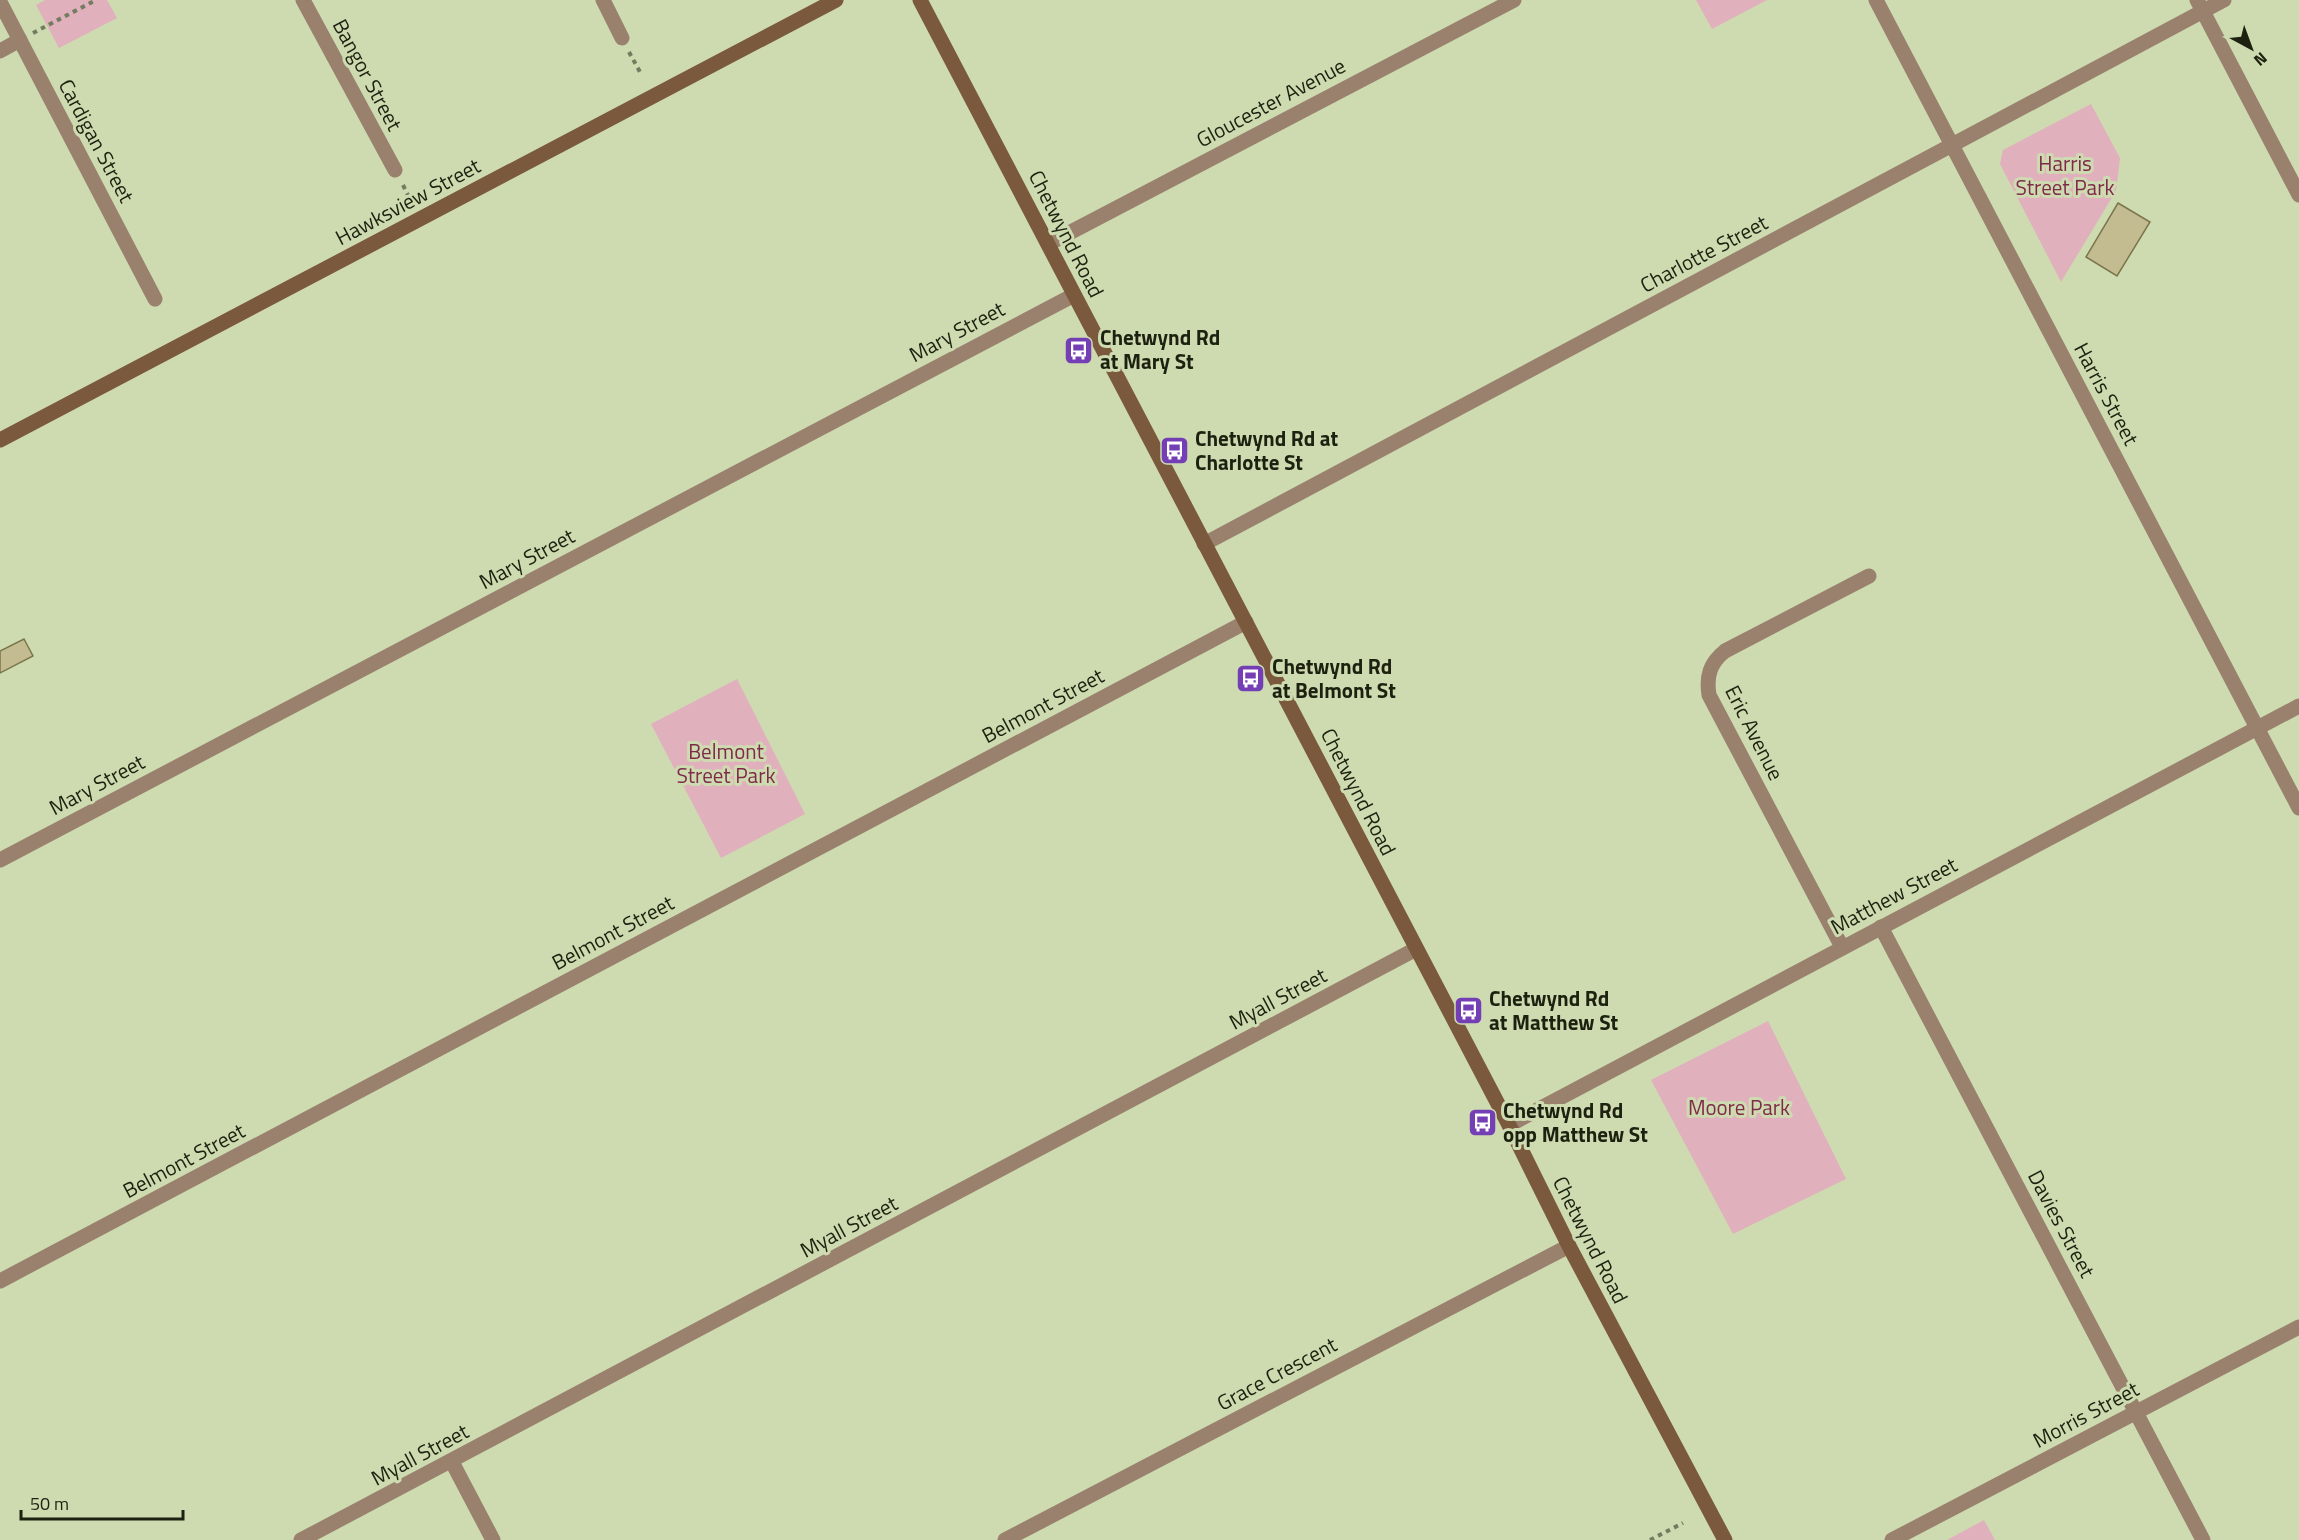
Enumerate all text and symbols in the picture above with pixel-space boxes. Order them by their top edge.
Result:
street label: Bangor Street [325,13,411,137]
north arrow [2221,18,2281,78]
text: N [2249,47,2273,72]
street label: Gloucester Avenue [1190,49,1351,155]
street label: Cardigan Street [51,73,143,209]
park label: Harris Street Park [2016,147,2114,203]
street label: Hawksview Street [329,149,486,253]
street label: Chetwynd Road [1021,164,1113,303]
street label: Charlotte Street [1634,206,1774,300]
street label: Mary Street [903,292,1011,370]
place label: Chetwynd Rd at Mary St [1100,321,1220,377]
bus stop icon: Chetwynd Rd at Mary St [1063,334,1095,366]
street label: Harris Street [2066,336,2148,451]
place label: Chetwynd Rd at Charlotte St [1195,422,1339,478]
bus stop icon: Chetwynd Rd at Charlotte St [1158,435,1190,467]
street label: Mary Street [473,519,581,597]
place label: Chetwynd Rd at Belmont St [1272,650,1396,706]
street label: Belmont Street [976,659,1110,751]
bus stop icon: Chetwynd Rd at Belmont St [1235,663,1267,695]
street label: Eric Avenue [1717,679,1793,786]
street label: Chetwynd Road [1313,722,1405,861]
park label: Belmont Street Park [677,735,775,791]
street label: Mary Street [43,745,151,823]
street label: Matthew Street [1824,848,1963,942]
street label: Belmont Street [546,886,680,978]
street label: Myall Street [1223,959,1333,1037]
place label: Chetwynd Rd at Matthew St [1489,982,1619,1038]
bus stop icon: Chetwynd Rd at Matthew St [1452,995,1484,1027]
park label: Moore Park [1688,1091,1790,1123]
place label: Chetwynd Rd opp Matthew St [1503,1094,1648,1150]
bus stop icon: Chetwynd Rd opp Matthew St [1466,1107,1498,1139]
street label: Belmont Street [117,1114,251,1206]
street label: Davies Street [2020,1164,2104,1284]
street label: Chetwynd Road [1545,1170,1637,1309]
street label: Myall Street [794,1187,904,1265]
street label: Grace Crescent [1211,1328,1343,1418]
street label: Morris Street [2027,1372,2145,1456]
street label: Myall Street [365,1415,475,1493]
scale bar [21,1483,183,1521]
text: 50 m [30,1490,69,1517]

